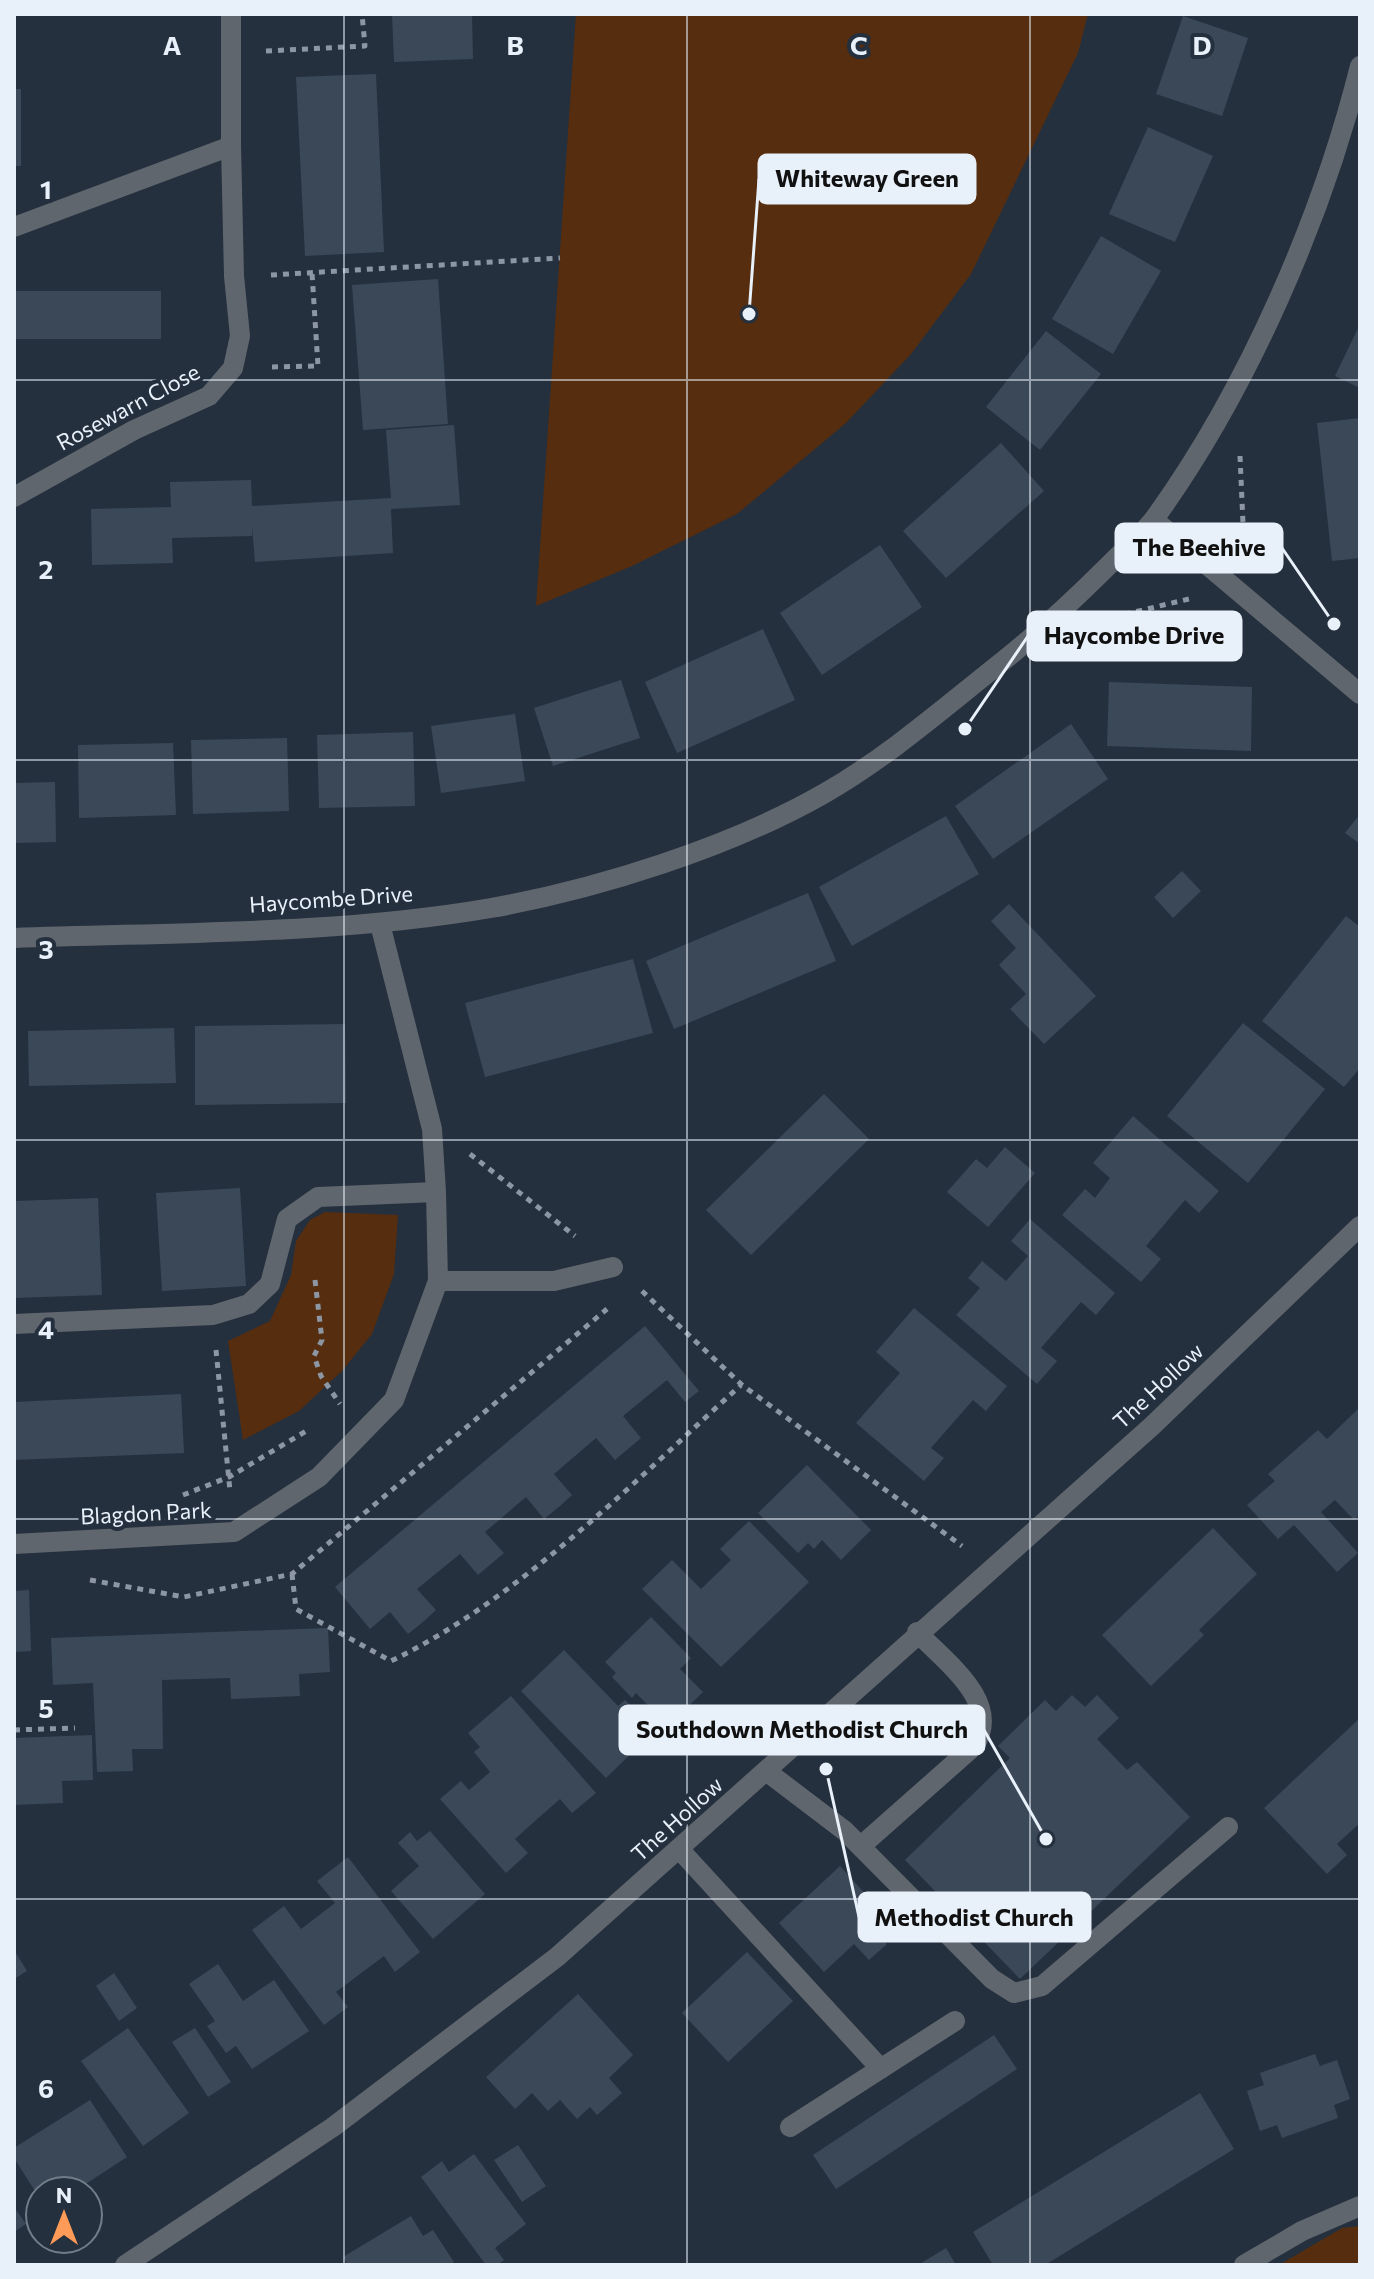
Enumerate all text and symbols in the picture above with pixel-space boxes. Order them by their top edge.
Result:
text: A [163,29,182,60]
text: B [506,29,524,60]
text: C [850,29,868,60]
text: D [1192,29,1212,60]
callout: Whiteway Green [759,155,975,203]
text: Whiteway Green [775,163,959,192]
text: 1 [40,173,52,204]
street label: Rosewarn Close [52,358,204,456]
callout: The Beehive [1116,524,1282,572]
text: The Beehive [1132,532,1266,561]
text: 2 [39,553,53,584]
callout: Haycombe Drive [1028,612,1241,660]
text: Haycombe Drive [1044,620,1224,649]
street label: Haycombe Drive [248,879,414,918]
text: 3 [38,933,54,964]
text: 4 [38,1313,54,1344]
street label: The Hollow [1107,1337,1209,1434]
street label: Blagdon Park [79,1496,213,1529]
text: 5 [38,1692,54,1723]
callout: Southdown Methodist Church [620,1706,984,1754]
text: Southdown Methodist Church [636,1714,968,1743]
street label: The Hollow [625,1770,728,1867]
callout: Methodist Church [859,1893,1090,1941]
text: Methodist Church [874,1902,1074,1931]
text: 6 [38,2072,54,2103]
north arrow [24,2175,104,2255]
text: N [56,2181,72,2208]

